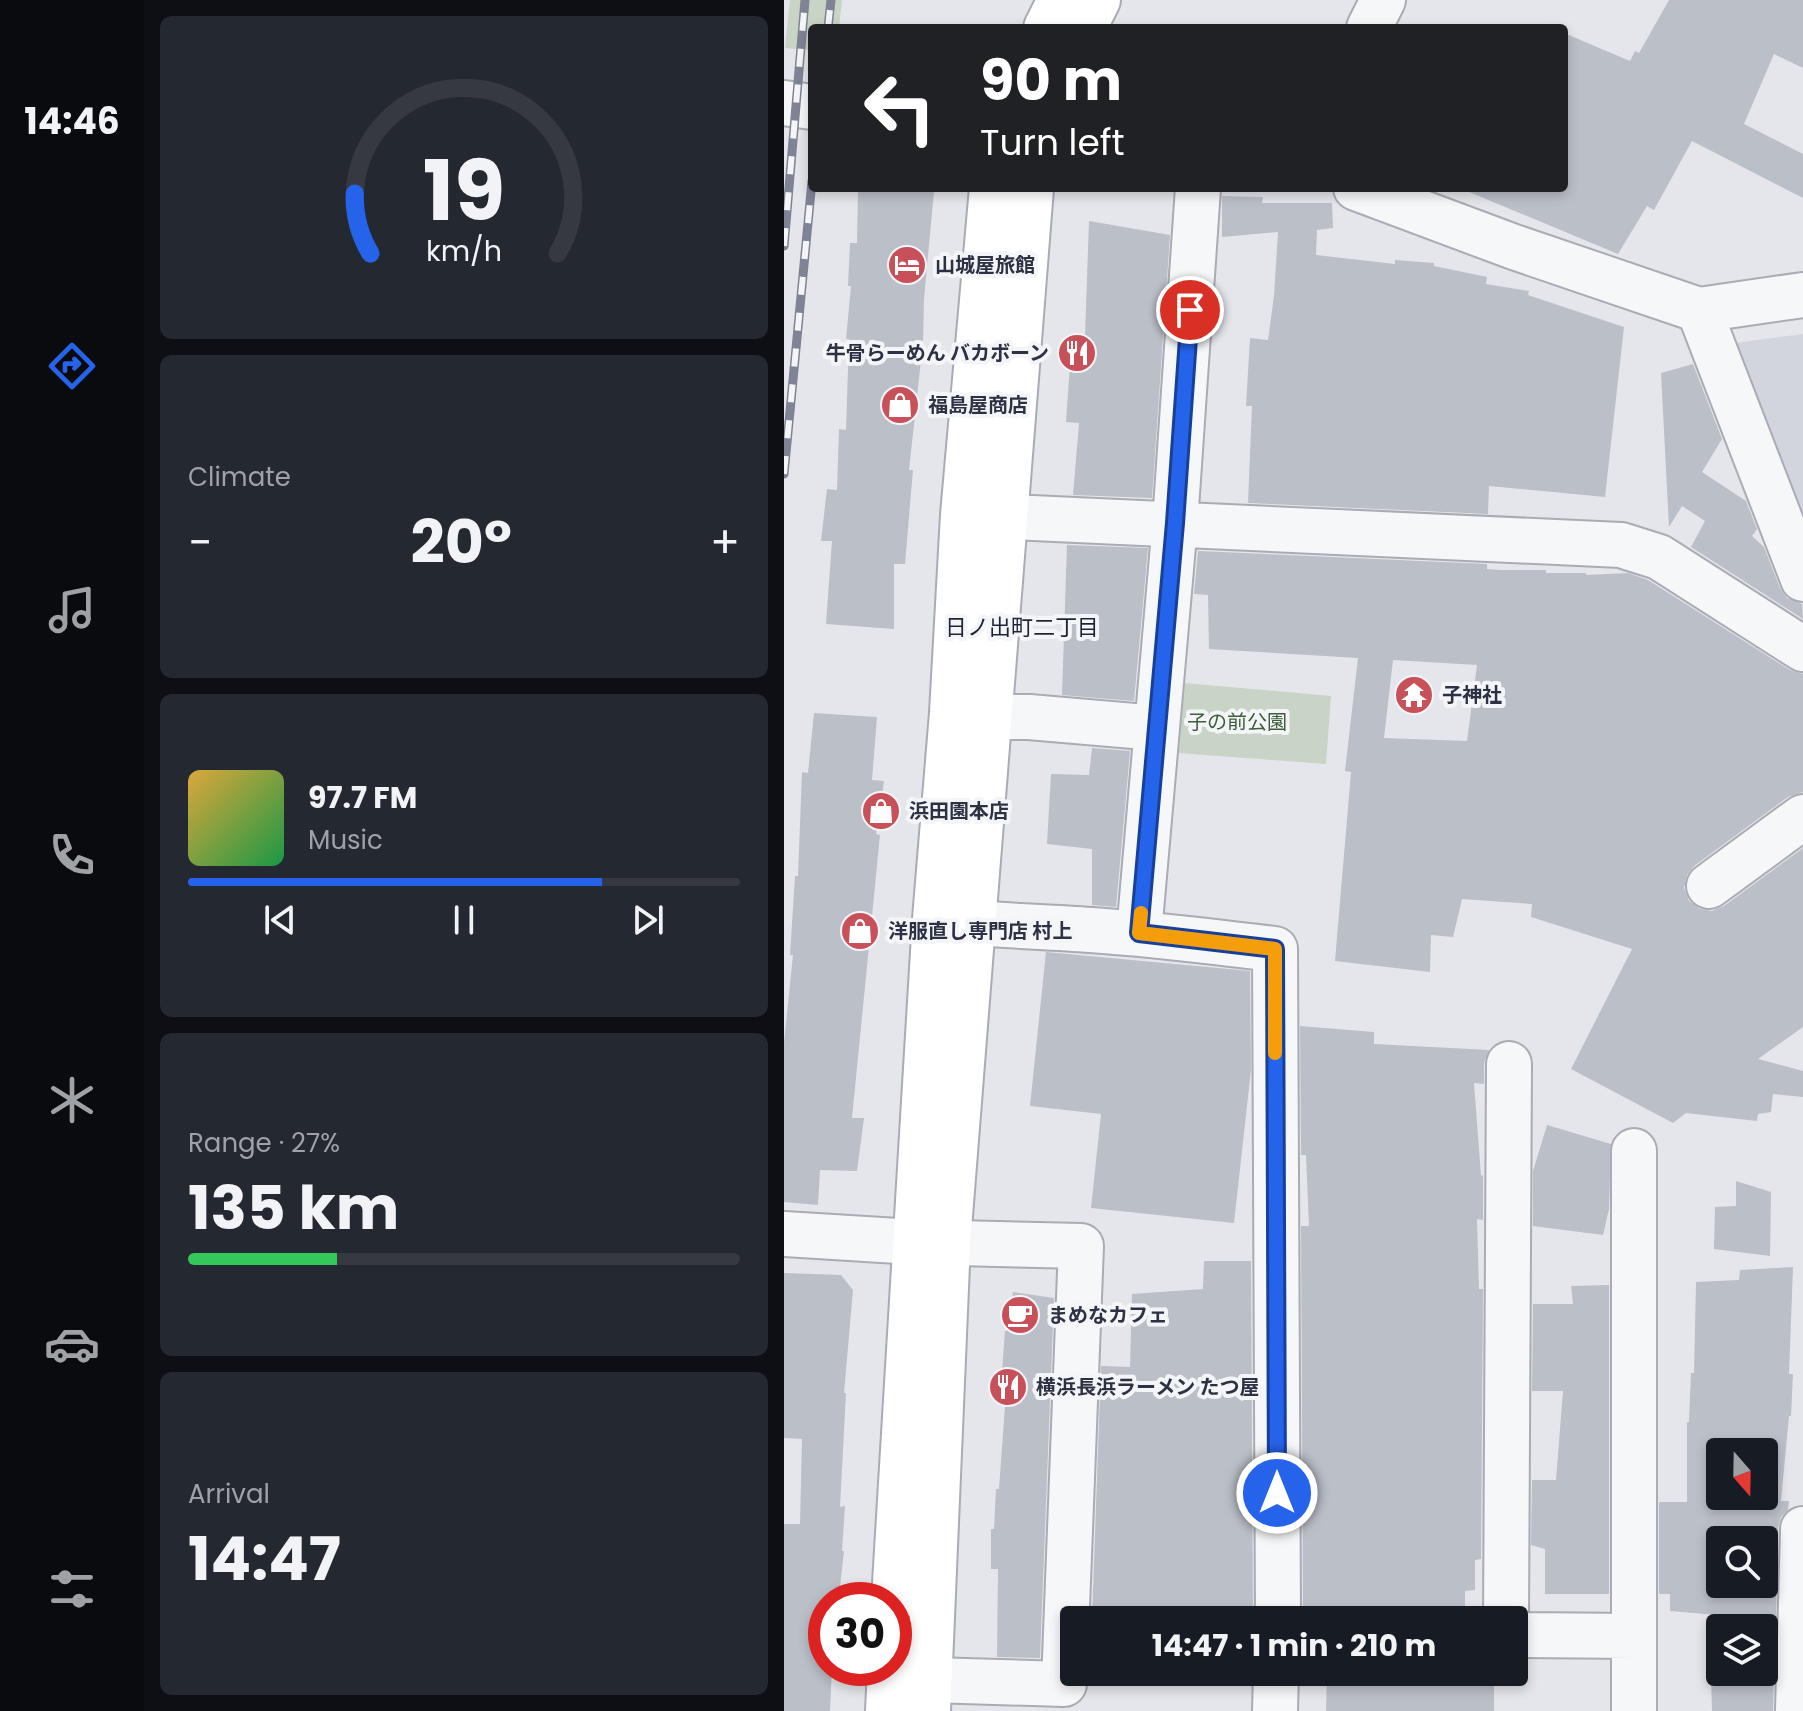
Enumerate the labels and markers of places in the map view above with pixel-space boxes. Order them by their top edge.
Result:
hotel icon: 山城屋旅館 [886,244,928,286]
place label: 山城屋旅館 [935,251,1035,279]
pin [1156,276,1224,344]
restaurant icon: 牛骨らーめん バカボーン [1056,332,1098,374]
place label: 牛骨らーめん バカボーン [826,339,1049,367]
shop icon: 福島屋商店 [879,384,921,426]
place label: 福島屋商店 [928,391,1028,419]
temple icon: 子神社 [1393,674,1435,716]
place label: 子神社 [1442,681,1502,709]
shop icon: 浜田園本店 [860,790,902,832]
place label: 浜田園本店 [909,797,1009,825]
shop icon: 洋服直し専門店 村上 [839,910,881,952]
place label: 洋服直し専門店 村上 [888,917,1072,945]
cafe icon: まめなカフェ [999,1294,1041,1336]
place label: まめなカフェ [1048,1301,1168,1329]
restaurant icon: 横浜長浜ラーメン たつ屋 [987,1366,1029,1408]
place label: 横浜長浜ラーメン たつ屋 [1036,1373,1259,1401]

